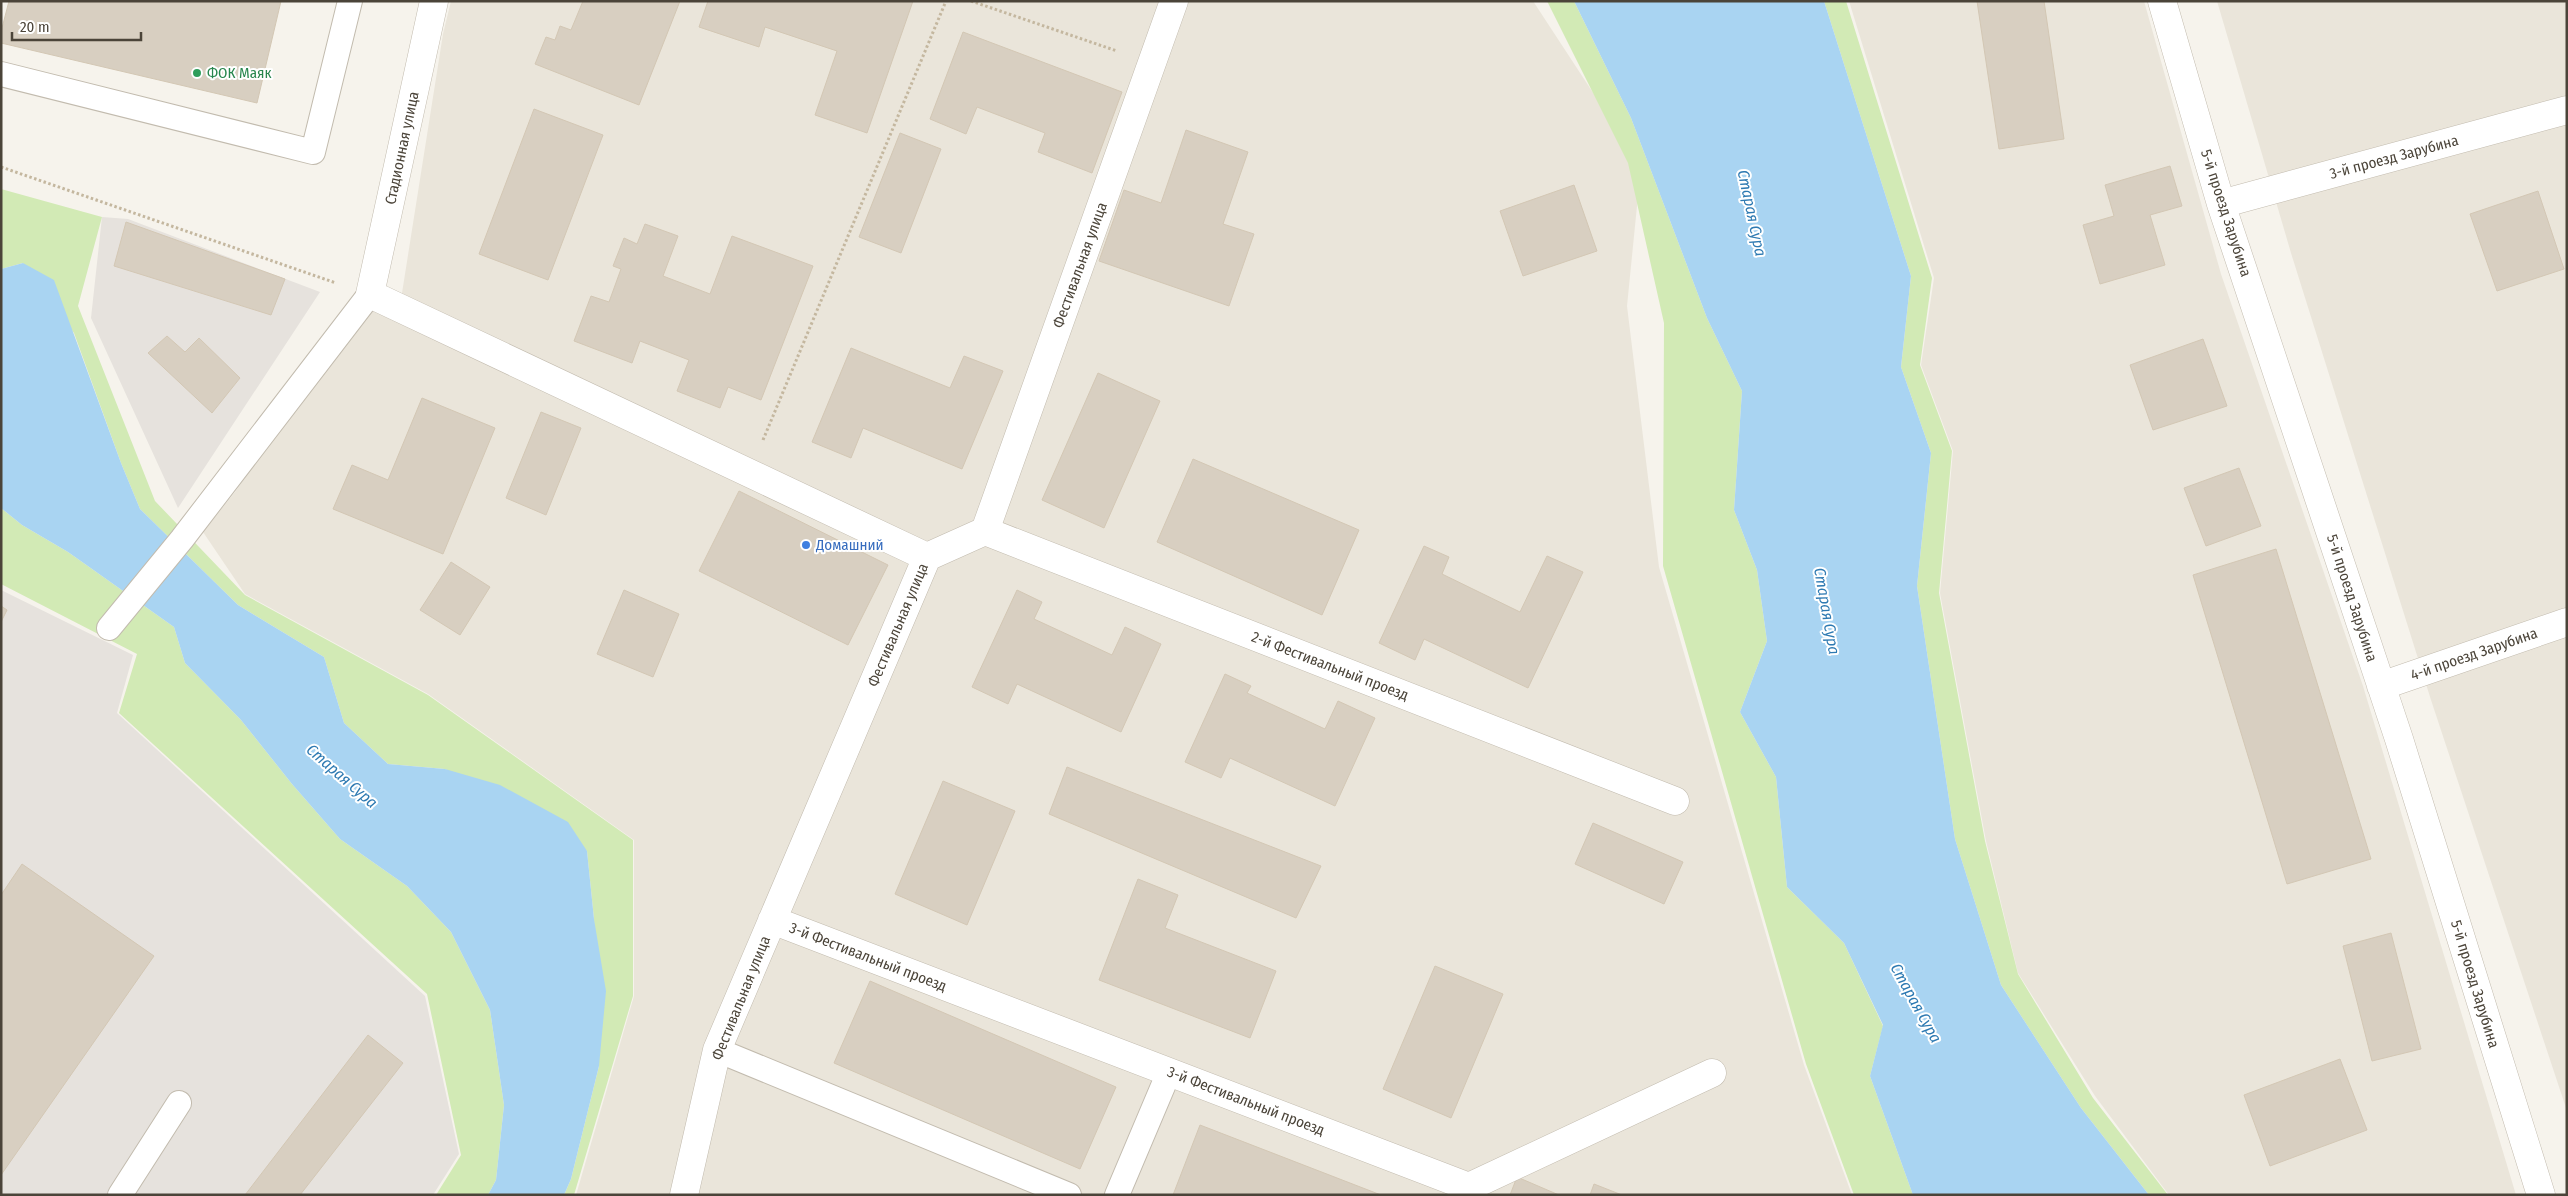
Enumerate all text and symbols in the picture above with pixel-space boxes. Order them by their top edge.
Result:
scale bar [12,10,141,42]
text: 20 m [20,18,50,36]
place label: ФОК Маяк [207,64,272,82]
marker: ФОК Маяк [191,67,203,79]
street label: Стадионная улица [381,90,423,206]
street label: 3-й проезд Зарубина [2328,131,2460,183]
street label: 5-й проезд Зарубина [2197,147,2255,279]
water label: Старая Сура [1734,168,1770,258]
street label: Фестивальная улица [1049,200,1111,330]
street label: 5-й проезд Зарубина [2323,532,2381,664]
place label: Домашний [815,536,884,554]
marker: Домашний [800,539,812,551]
street label: Фестивальная улица [864,561,932,689]
water label: Старая Сура [1810,566,1844,656]
street label: 4-й проезд Зарубина [2408,624,2540,684]
street label: 2-й Фестивальный проезд [1249,628,1411,704]
water label: Старая Сура [303,740,381,812]
street label: 5-й проезд Зарубина [2447,918,2503,1050]
street label: 3-й Фестивальный проезд [787,919,949,995]
street label: Фестивальная улица [708,933,774,1063]
water label: Старая Сура [1886,960,1946,1046]
street label: 3-й Фестивальный проезд [1165,1063,1327,1139]

